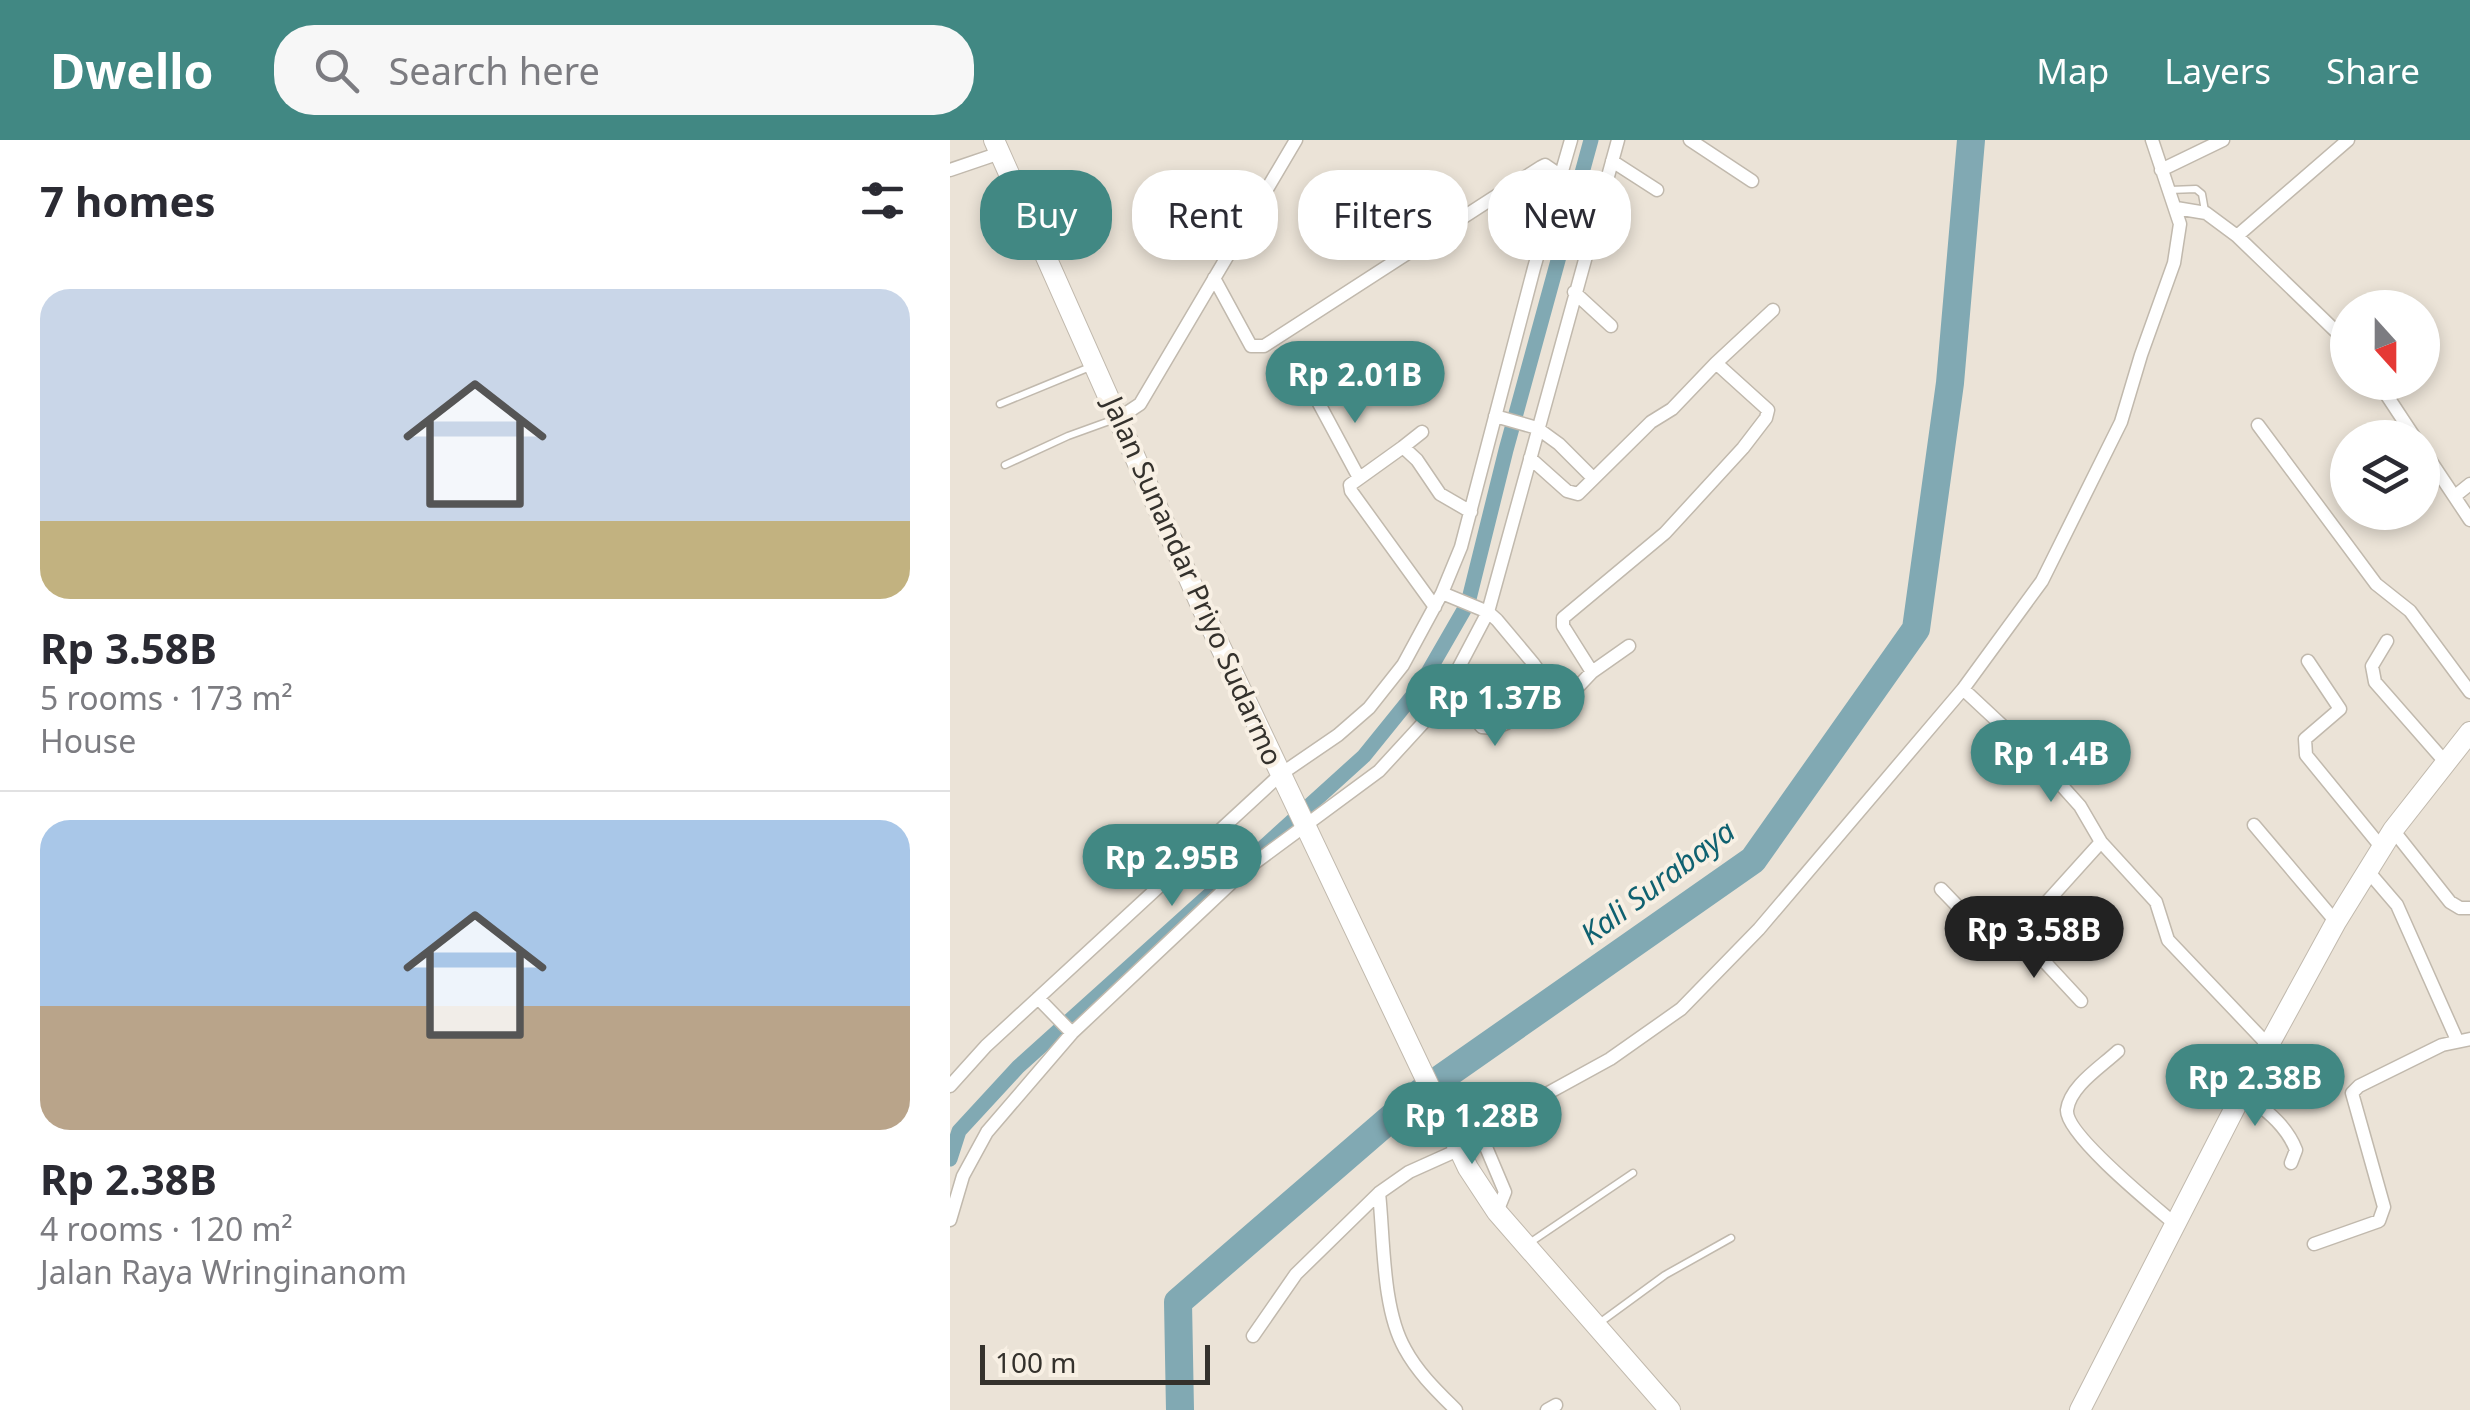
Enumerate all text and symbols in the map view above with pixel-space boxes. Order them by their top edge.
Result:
search box [274,25,974,115]
text: Dwello [50,38,214,103]
icon: search [309,43,364,98]
text: Search here [389,44,600,96]
text: Map [2036,47,2109,94]
text: Layers [2164,47,2271,94]
text: Share [2326,47,2420,94]
chip: Buy [980,170,1112,260]
chip: Rent [1132,170,1278,260]
chip: Filters [1298,170,1468,260]
chip: New [1488,170,1631,260]
text: 7 homes [40,172,216,229]
icon: filters [855,173,910,228]
north arrow [2330,290,2440,400]
map controls [2330,290,2440,530]
pin: Rp 2.01B [1252,341,1458,426]
text: Rp 2.01B [1288,352,1422,395]
icon: home [385,354,565,534]
street label: Jalan Sunandar Priyo Sudarmo [1094,387,1293,771]
button: layers [2330,420,2440,530]
text: Rp 3.58B [40,619,217,676]
pin: Rp 1.37B [1392,664,1598,749]
text: Rp 1.37B [1428,675,1562,718]
text: 5 rooms · 173 m² [40,676,293,719]
text: House [40,719,136,762]
pin: Rp 1.4B [1959,720,2143,805]
text: Rp 1.4B [1993,731,2109,774]
water label: Kali Surabaya [1571,810,1743,953]
pin: Rp 2.95B [1069,824,1275,909]
text: Rp 2.95B [1105,835,1239,878]
icon: home [385,885,565,1065]
pin: Rp 3.58B [1931,896,2137,981]
text: Rp 3.58B [1967,907,2101,950]
pin: Rp 2.38B [2152,1044,2358,1129]
text: Rp 2.38B [2188,1055,2322,1098]
pin: Rp 1.28B [1369,1082,1575,1167]
text: Rp 1.28B [1405,1093,1539,1136]
text: Rp 2.38B [40,1150,217,1207]
text: 4 rooms · 120 m² [40,1207,293,1250]
text: Jalan Raya Wringinanom [40,1250,407,1293]
scale bar [980,1340,1210,1384]
text: 100 m [995,1343,1077,1381]

